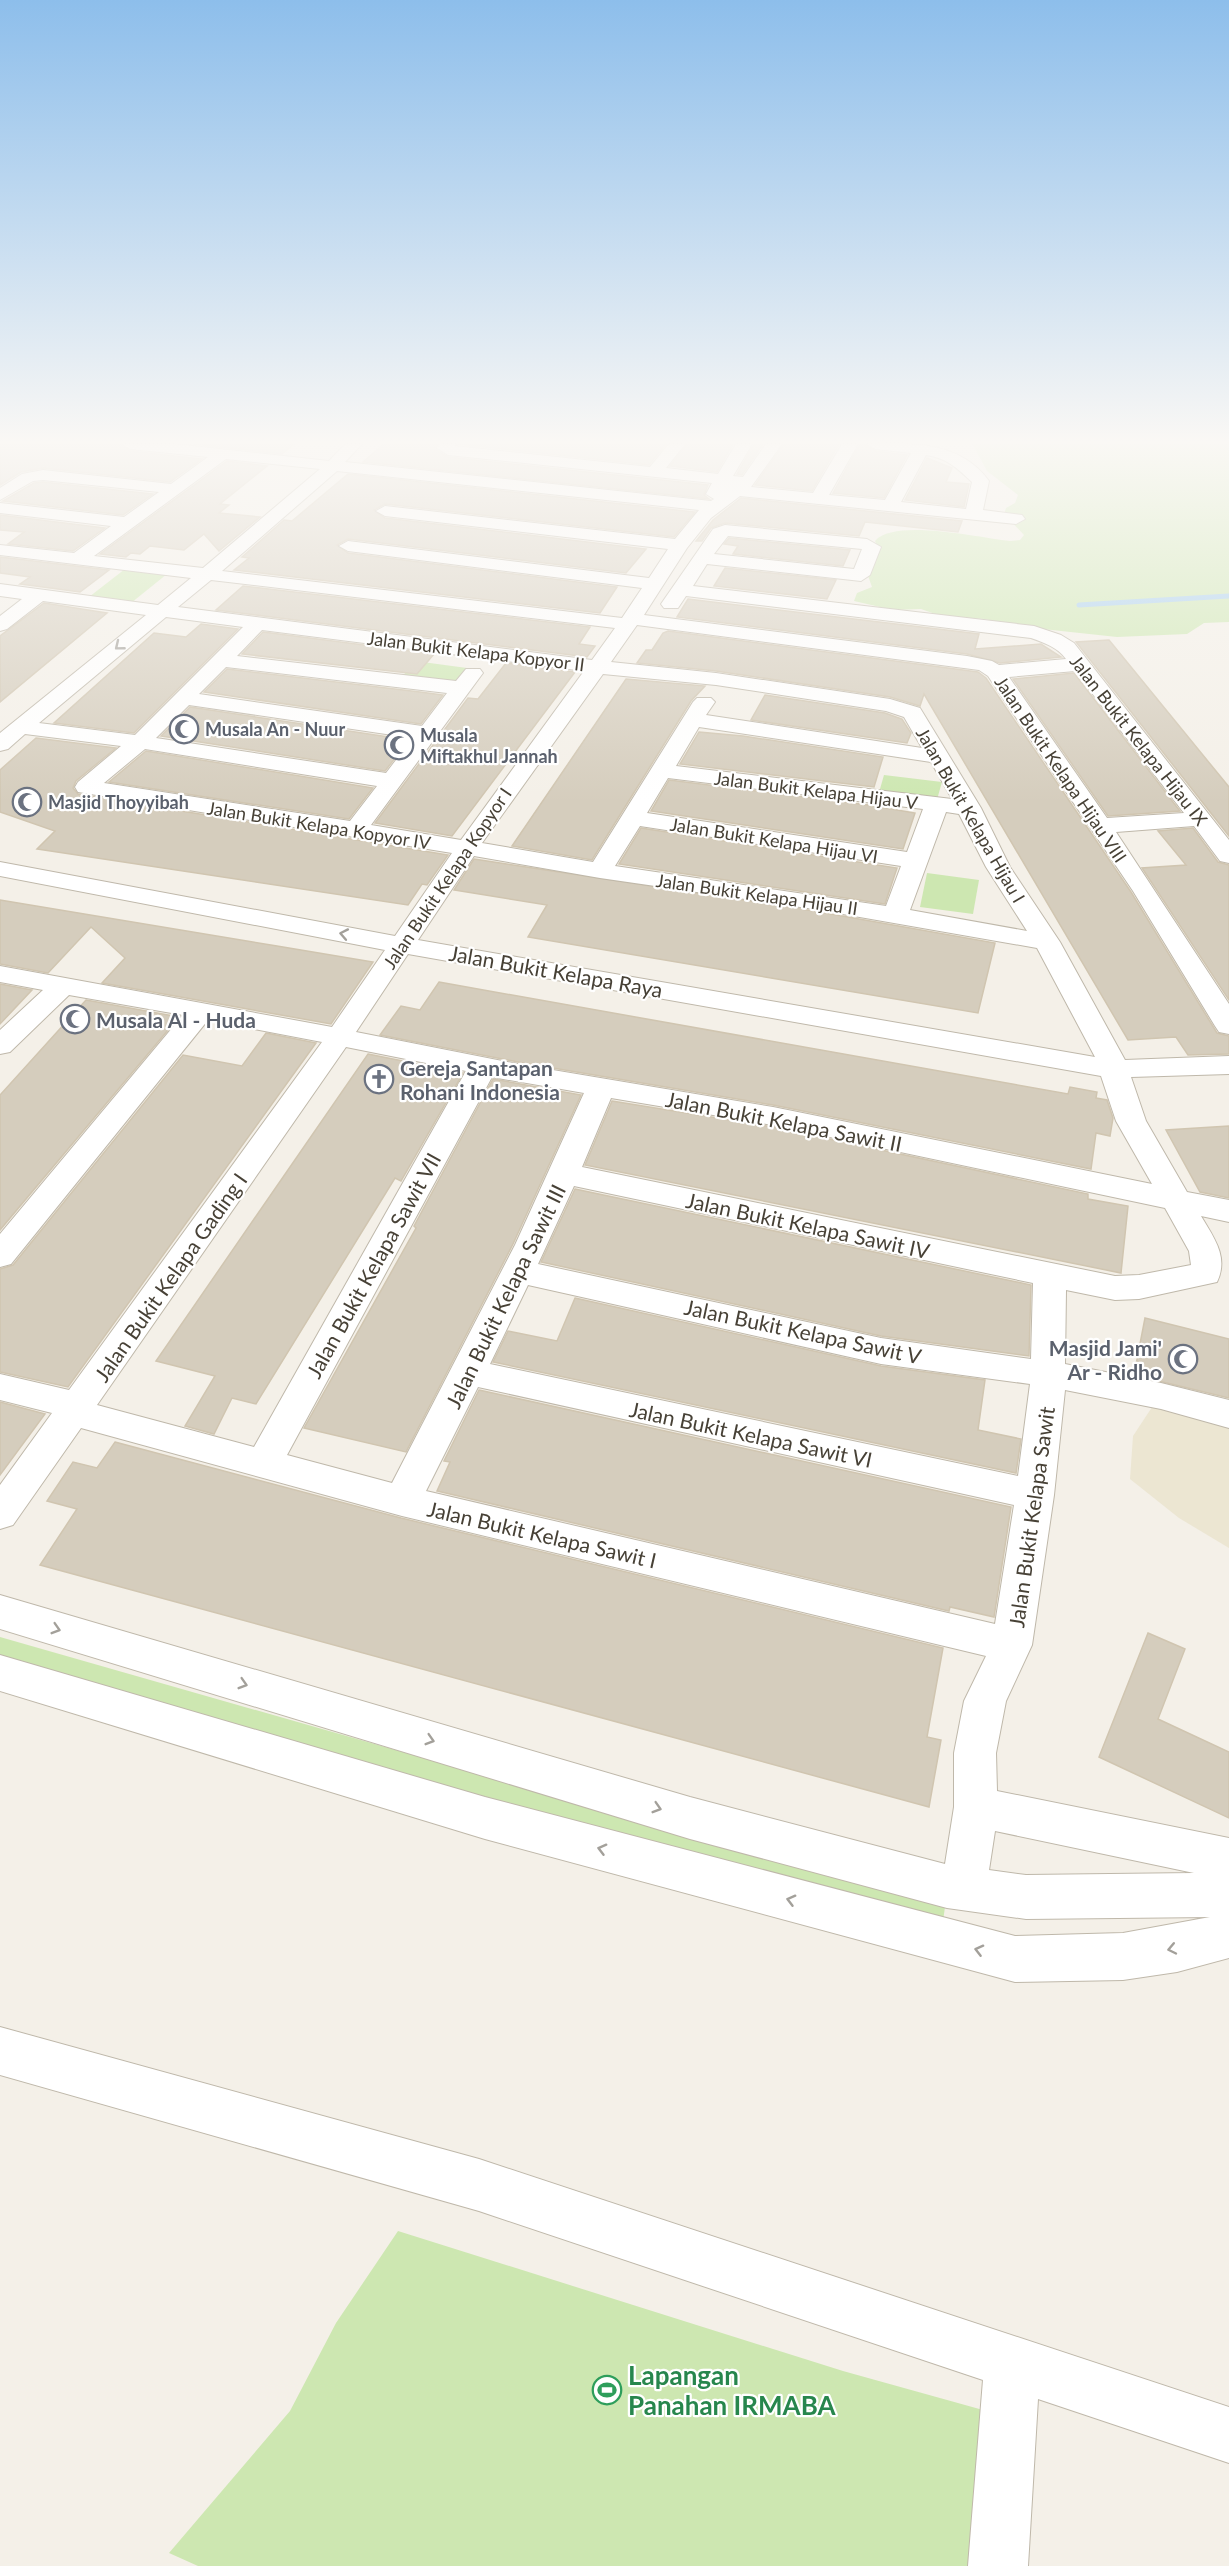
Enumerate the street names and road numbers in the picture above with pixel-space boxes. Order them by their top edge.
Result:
street label: Jalan Bukit Kelapa Kopyor II [366,627,586,675]
street label: Jalan Bukit Kelapa Hijau IX [1066,650,1213,830]
street label: Jalan Bukit Kelapa Hijau VIII [990,672,1132,866]
street label: Jalan Bukit Kelapa Hijau I [912,724,1030,906]
street label: Jalan Bukit Kelapa Hijau V [713,767,920,814]
street label: Jalan Bukit Kelapa Kopyor I [378,783,516,973]
street label: Jalan Bukit Kelapa Kopyor IV [206,796,433,854]
street label: Jalan Bukit Kelapa Hijau VI [669,813,879,867]
street label: Jalan Bukit Kelapa Hijau II [655,869,859,919]
street label: Jalan Bukit Kelapa Raya [447,940,665,1002]
street label: Jalan Bukit Kelapa Sawit II [664,1086,904,1156]
street label: Jalan Bukit Kelapa Sawit VII [301,1148,445,1382]
street label: Jalan Bukit Kelapa Gading I [88,1168,252,1386]
street label: Jalan Bukit Kelapa Sawit III [440,1180,570,1412]
street label: Jalan Bukit Kelapa Sawit IV [684,1187,933,1263]
street label: Jalan Bukit Kelapa Sawit V [682,1294,925,1369]
street label: Jalan Bukit Kelapa Sawit VI [627,1396,875,1472]
street label: Jalan Bukit Kelapa Sawit [1003,1404,1059,1629]
street label: Jalan Bukit Kelapa Sawit I [425,1495,659,1573]

